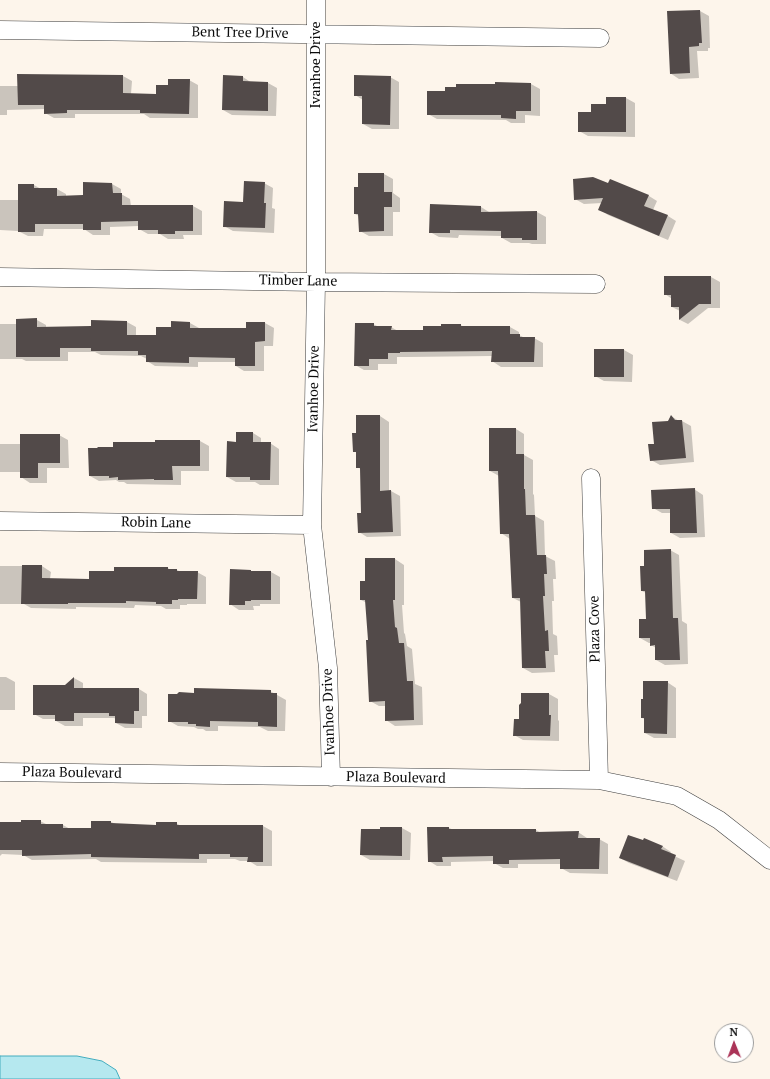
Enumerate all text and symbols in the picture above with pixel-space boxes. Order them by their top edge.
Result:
street label: Ivanhoe Drive [308,21,324,109]
street label: Bent Tree Drive [191,24,289,42]
street label: Timber Lane [259,272,337,290]
street label: Ivanhoe Drive [305,345,323,433]
street label: Robin Lane [121,514,191,532]
street label: Plaza Cove [586,595,604,663]
street label: Ivanhoe Drive [319,668,339,756]
street label: Plaza Boulevard [22,764,122,782]
street label: Plaza Boulevard [346,769,446,787]
north arrow [714,1023,754,1063]
text: N [730,1025,738,1039]

